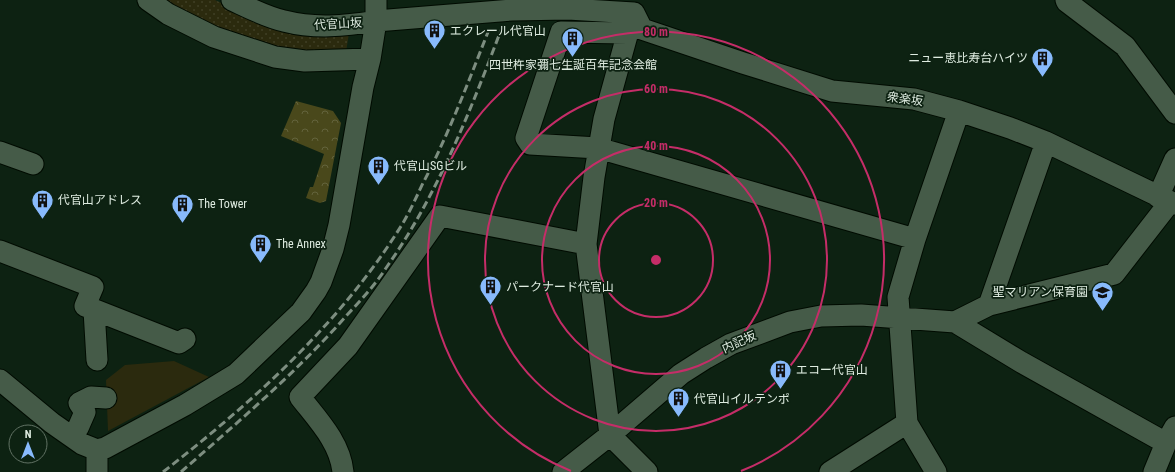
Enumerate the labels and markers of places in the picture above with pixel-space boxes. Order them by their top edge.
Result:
building icon: エクレール代官山 [422,18,448,51]
place label: エクレール代官山 [450,24,546,38]
building icon: 四世杵家彌七生誕百年記念会館 [560,25,586,58]
building icon: ニュー恵比寿台ハイツ [1030,45,1056,78]
place label: ニュー恵比寿台ハイツ [908,51,1028,65]
place label: 四世杵家彌七生誕百年記念会館 [489,58,657,72]
building icon: 代官山SGビル [366,153,392,186]
place label: 代官山SGビル [394,159,467,173]
building icon: 代官山アドレス [30,187,56,220]
building icon: The Tower [169,191,195,224]
place label: 代官山アドレス [58,193,142,207]
place label: The Tower [198,197,247,211]
building icon: The Annex [248,231,274,264]
place label: The Annex [276,237,326,251]
centre of rings [649,253,663,267]
building icon: パークナード代官山 [477,274,503,307]
school or university icon: 聖マリアン保育園 [1090,279,1116,312]
place label: パークナード代官山 [506,280,614,294]
place label: 聖マリアン保育園 [992,285,1088,299]
building icon: エコー代官山 [767,357,793,390]
place label: エコー代官山 [796,363,868,377]
building icon: 代官山イルテンポ [665,386,691,419]
place label: 代官山イルテンポ [694,392,790,406]

